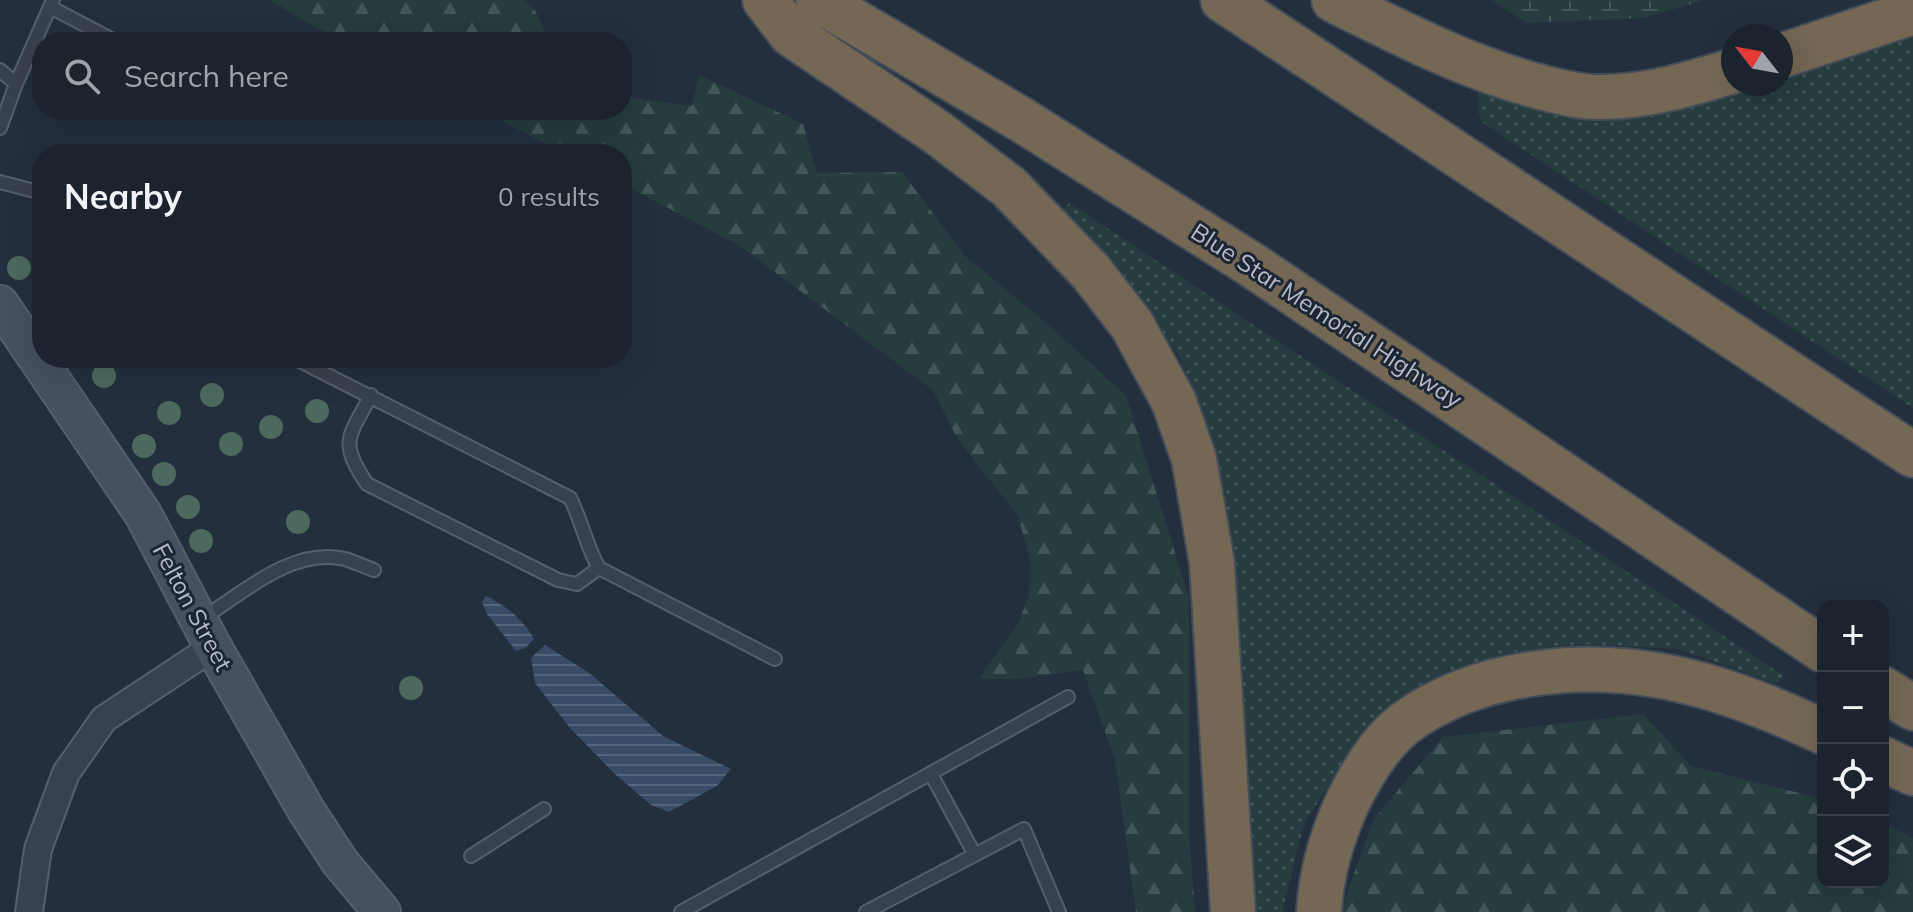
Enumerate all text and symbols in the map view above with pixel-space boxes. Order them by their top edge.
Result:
north arrow [1721,24,1793,96]
search box [32,32,632,120]
icon: search [60,54,104,98]
text: Search here [124,57,289,95]
text: Nearby [64,175,182,218]
text: 0 results [498,180,600,213]
street label: Blue Star Memorial Highway [1186,216,1468,414]
street label: Felton Street [147,538,239,676]
map controls [1817,600,1889,888]
button: + [1817,600,1889,672]
button: − [1817,672,1889,744]
button: locate [1817,744,1889,816]
button: layers [1817,816,1889,888]

